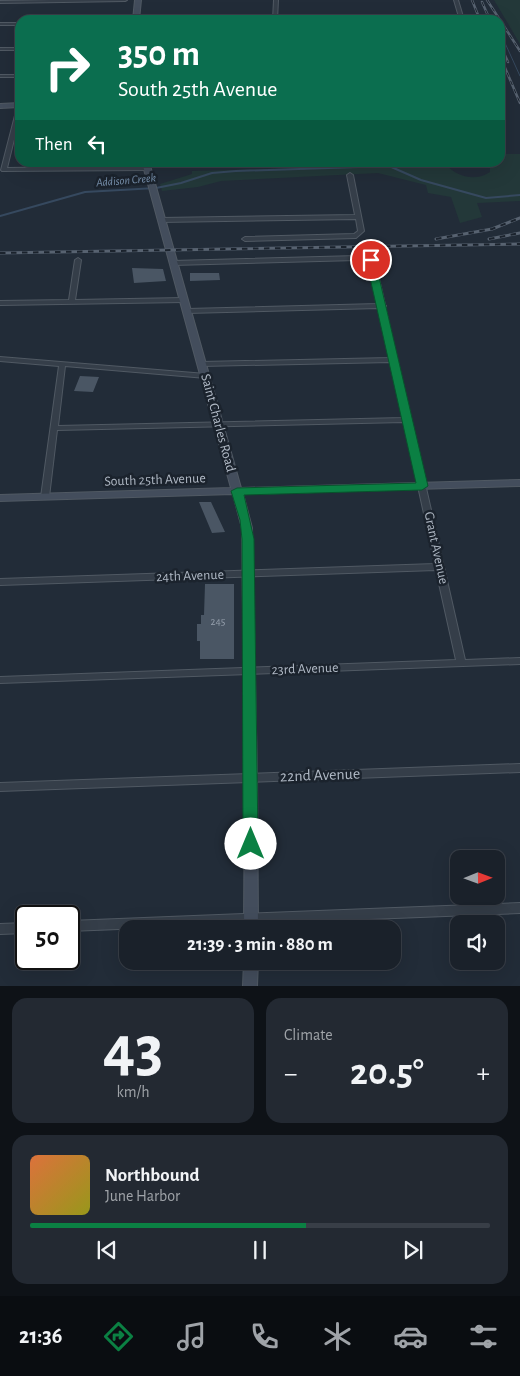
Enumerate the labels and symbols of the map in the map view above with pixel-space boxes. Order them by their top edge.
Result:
water label: Addison Creek [95,171,157,189]
pin [350,239,392,281]
street label: Saint Charles Road [198,372,238,474]
street label: South 25th Avenue [104,471,206,489]
street label: Grant Avenue [421,511,451,585]
street label: 24th Avenue [156,568,224,584]
house number: 245 [211,616,226,627]
street label: 23rd Avenue [271,661,339,677]
street label: 22nd Avenue [280,766,360,784]
position arrow [224,817,276,869]
north arrow [450,850,505,905]
speed limit sign: 50 [15,905,80,970]

